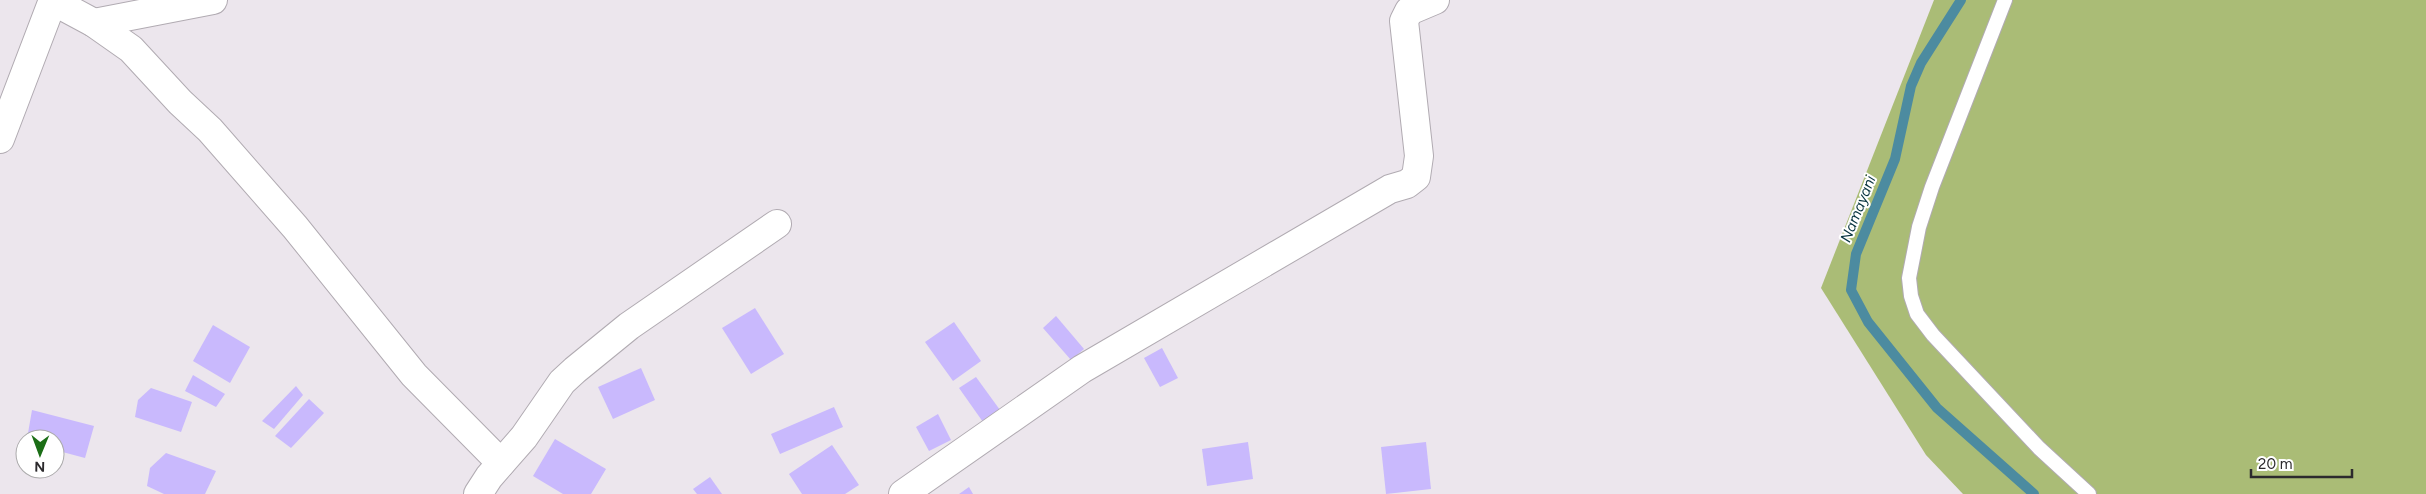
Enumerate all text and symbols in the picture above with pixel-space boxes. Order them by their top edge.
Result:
water label: Namayani [1836,173,1880,245]
north arrow [15,429,65,479]
scale bar [2251,446,2352,478]
text: 20 m [2258,455,2292,473]
text: N [34,458,45,475]

